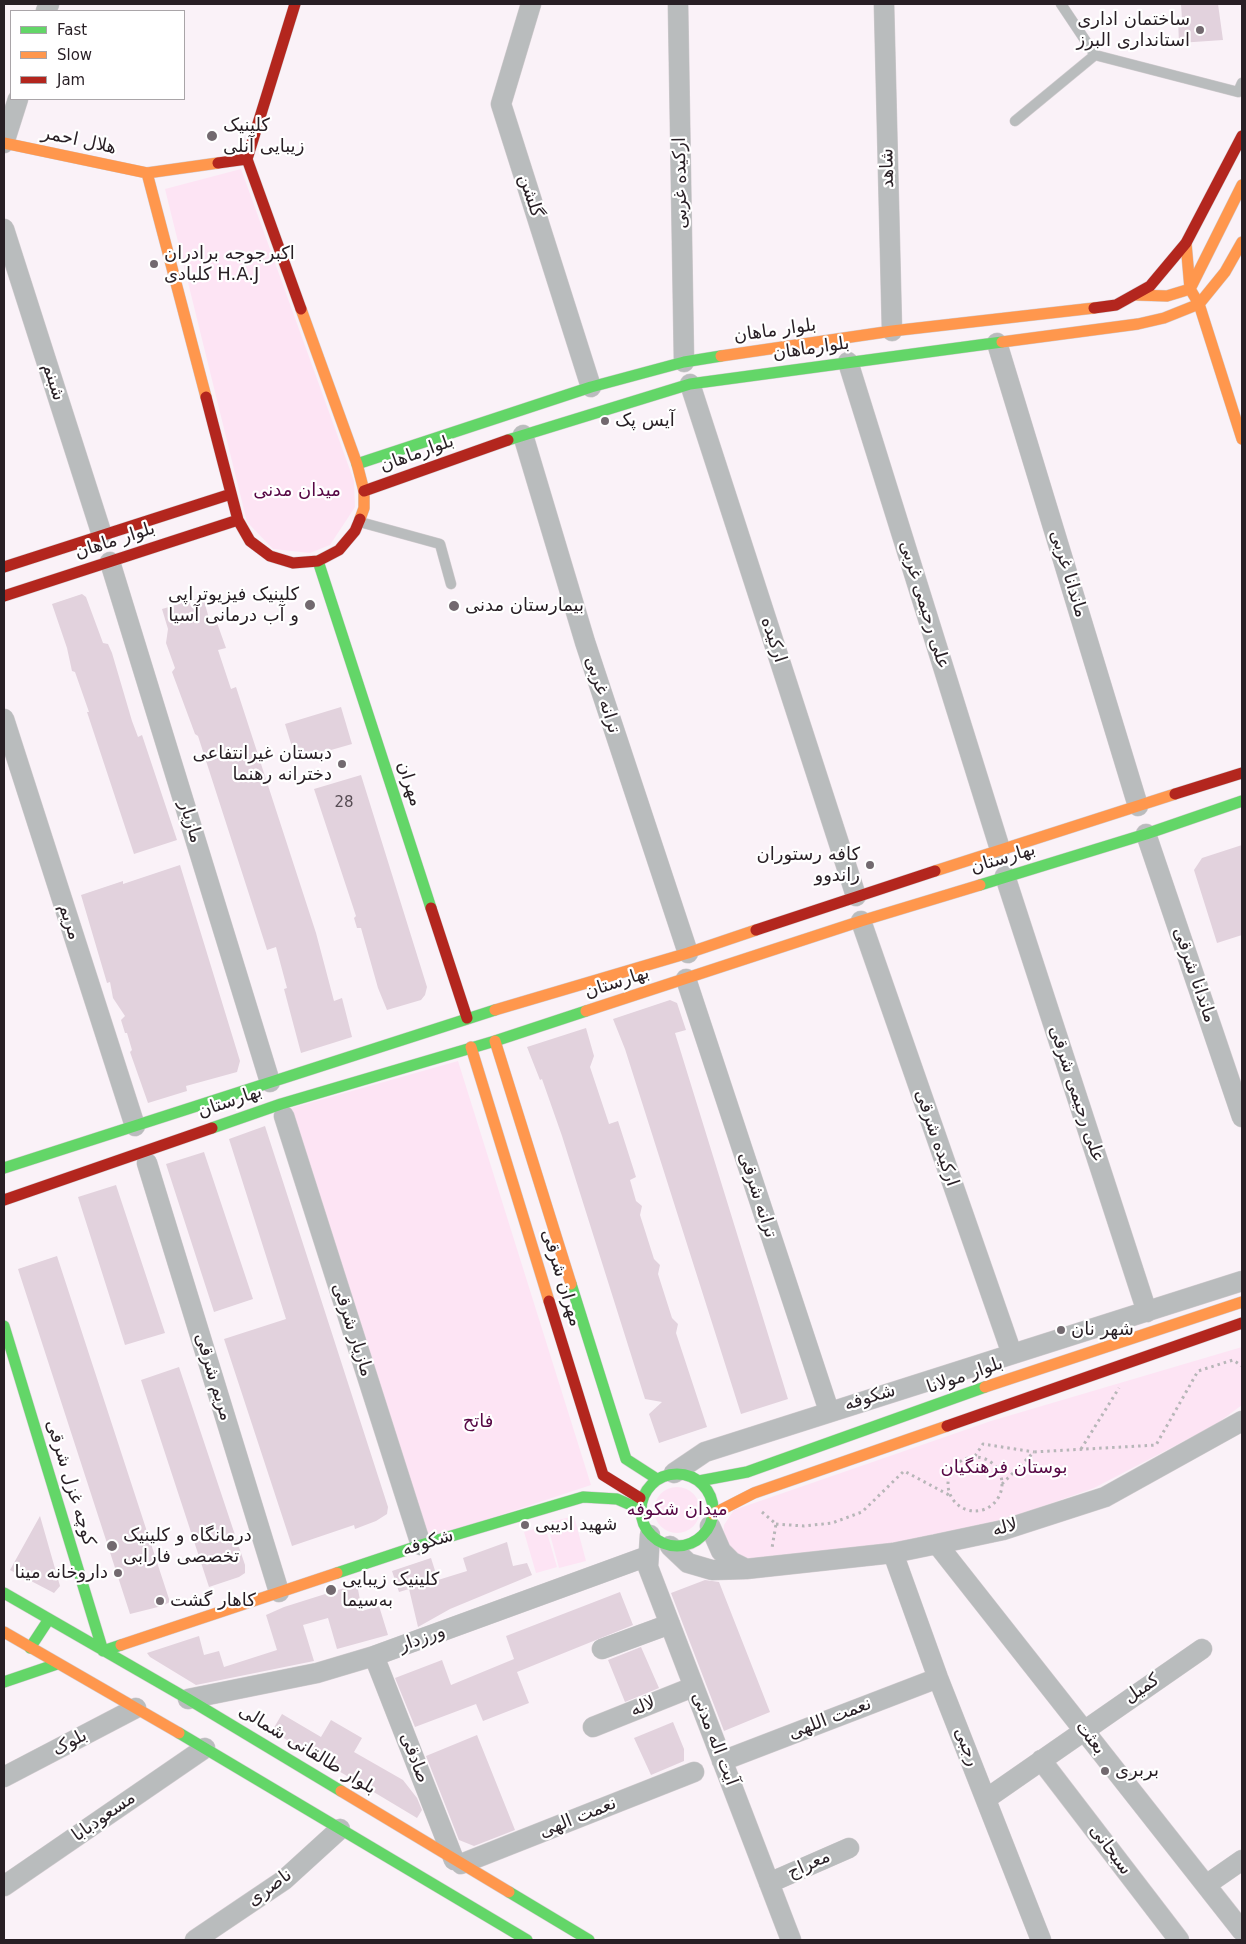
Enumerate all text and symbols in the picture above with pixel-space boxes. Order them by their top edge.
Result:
place label: ساختمان اداری استانداری البرز [1076,9,1190,52]
legend [10,10,185,100]
text: Fast [57,21,87,39]
marker: ساختمان اداری استانداری البرز [1194,24,1206,36]
text: Slow [57,46,92,64]
text: Jam [57,71,85,89]
place label: کلینیک زیبایی آنلی [223,115,304,158]
street label: هلال احمر [40,123,118,159]
marker: کلینیک زیبایی آنلی [205,129,219,143]
street label: ارکیده غربی [669,137,693,229]
street label: شاهد [877,148,899,188]
street label: گلشن [513,172,547,220]
place label: اکبرجوجه برادران کلبادی H.A.J [164,243,295,286]
marker: اکبرجوجه برادران کلبادی H.A.J [148,258,160,270]
street label: بلوار ماهان [732,315,818,347]
street label: بلوارماهان [771,333,851,365]
street label: شبنم [37,361,69,403]
place label: آیس پک [615,410,675,432]
marker: آیس پک [599,415,611,427]
street label: بلوارماهان [377,431,457,477]
park label: میدان مدنی [253,480,341,502]
street label: بلوار ماهان [72,518,158,564]
street label: ماندانا غربی [1044,528,1092,620]
street label: علی رحیمی غربی [894,538,954,672]
place label: کلینیک فیزیوتراپی و آب درمانی آسیا [168,584,299,626]
place label: بیمارستان مدنی [465,595,584,617]
marker: کلینیک فیزیوتراپی و آب درمانی آسیا [303,598,317,612]
marker: بیمارستان مدنی [447,599,461,613]
street label: ارکیده [756,615,790,665]
street label: ترانه غربی [579,654,625,736]
place label: دبستان غیرانتفاعی دخترانه رهنما [193,743,332,786]
marker: دبستان غیرانتفاعی دخترانه رهنما [336,758,348,770]
street label: مهران [392,759,426,809]
house number: 28 [334,794,354,812]
street label: مازیار [173,798,207,846]
street label: بهارستان [968,839,1038,879]
place label: کافه رستوران راندوو [757,844,860,886]
marker: کافه رستوران راندوو [864,859,876,871]
street label: مریم [53,901,85,943]
street label: ماندانا شرقی [1168,924,1220,1026]
street label: بهارستان [582,962,652,1004]
street label: علی رحیمی شرقی [1044,1023,1108,1165]
street label: بهارستان [195,1081,265,1123]
street label: ارکیده شرقی [909,1087,963,1189]
street label: ترانه شرقی [733,1149,781,1241]
street label: مهران شرقی [536,1227,586,1329]
street label: مازیار شرقی [327,1280,377,1380]
place label: شهر نان [1071,1319,1134,1341]
marker: شهر نان [1055,1324,1067,1336]
street label: مریم شرقی [189,1330,237,1424]
street label: بلوار مولانا [924,1353,1006,1399]
street label: شکوفه [842,1380,898,1416]
park label: فاتح [463,1411,493,1433]
street label: کوچه غزل شرقی [41,1417,99,1549]
park label: بوستان فرهنگیان [941,1457,1067,1479]
park label: میدان شکوفه [626,1499,728,1521]
place label: شهید ادیبی [535,1514,617,1536]
street label: لاله [990,1514,1020,1542]
marker: شهید ادیبی [519,1519,531,1531]
place label: درمانگاه و کلینیک تخصصی فارابی [123,1525,252,1568]
street label: شکوفه [400,1525,456,1561]
marker: درمانگاه و کلینیک تخصصی فارابی [105,1539,119,1553]
place label: داروخانه مینا [15,1562,108,1584]
marker: داروخانه مینا [112,1567,124,1579]
place label: کلینیک زیبایی به‌سیما [342,1569,439,1612]
marker: کلینیک زیبایی به‌سیما [324,1583,338,1597]
place label: کاهار گشت [170,1590,256,1612]
marker: کاهار گشت [154,1595,166,1607]
street label: ورزدار [396,1621,448,1657]
street label: کمیل [1120,1669,1164,1709]
street label: آیت اله مدنی [686,1689,742,1789]
street label: لاله [627,1692,659,1722]
street label: نعمت اللهی [785,1693,875,1745]
street label: بلوار طالقانی شمالی [234,1700,380,1800]
street label: بعثت [1070,1717,1110,1759]
street label: رجبی [949,1724,983,1770]
street label: بلوک [49,1725,91,1761]
street label: صادقی [395,1730,433,1786]
place label: بربری [1115,1760,1159,1782]
marker: بربری [1099,1765,1111,1777]
street label: مسعودبابا [68,1787,140,1847]
street label: نعمت الهی [536,1793,620,1843]
street label: سبحانی [1084,1820,1136,1880]
street label: معراج [784,1846,834,1884]
street label: ناصری [244,1865,296,1911]

